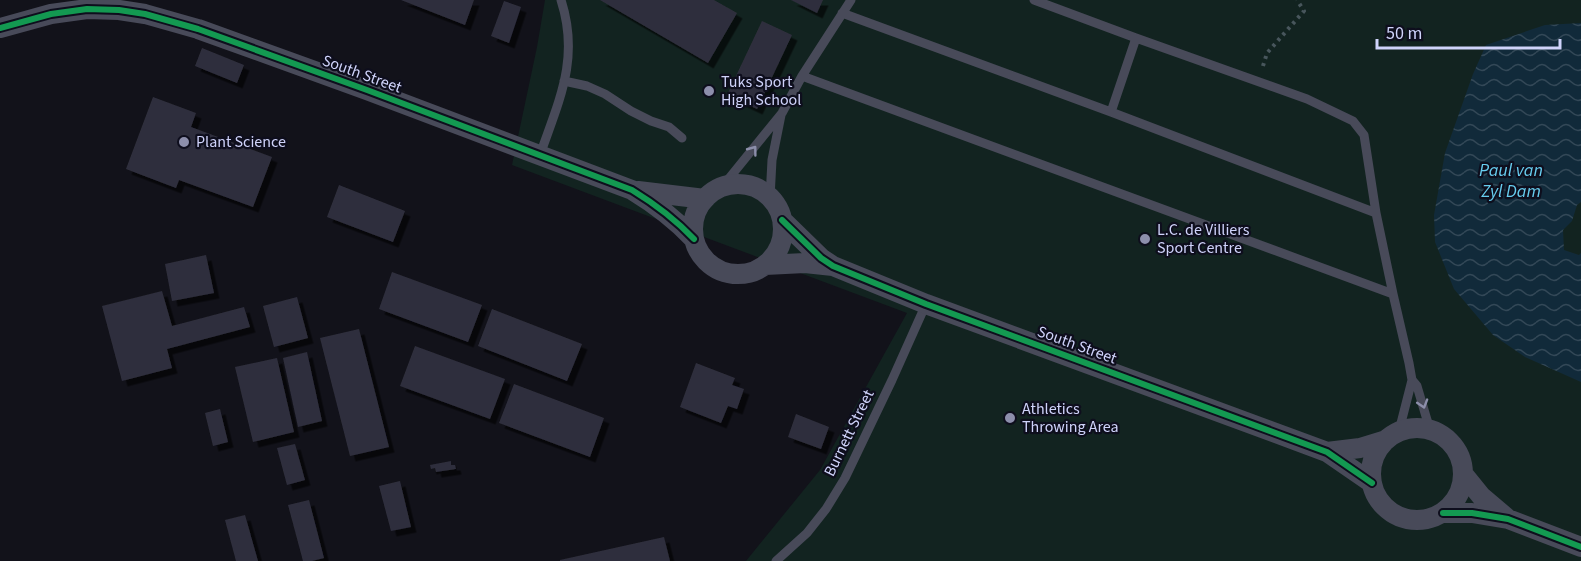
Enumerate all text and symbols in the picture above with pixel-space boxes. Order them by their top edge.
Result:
scale bar [1377,12,1560,50]
text: 50 m [1386,21,1422,46]
street label: South Street [319,49,405,99]
place label: Tuks Sport High School [721,71,801,111]
marker: Tuks Sport High School [702,84,716,98]
place label: Plant Science [196,131,286,153]
marker: Plant Science [177,135,191,149]
one-way arrow [745,146,756,157]
water label: Paul van Zyl Dam [1479,158,1543,204]
place label: L.C. de Villiers Sport Centre [1157,219,1250,259]
marker: L.C. de Villiers Sport Centre [1138,232,1152,246]
street label: South Street [1034,320,1120,370]
street label: Burnett Street [819,385,880,480]
place label: Athletics Throwing Area [1022,398,1119,438]
one-way arrow [1415,398,1428,409]
marker: Athletics Throwing Area [1003,411,1017,425]

